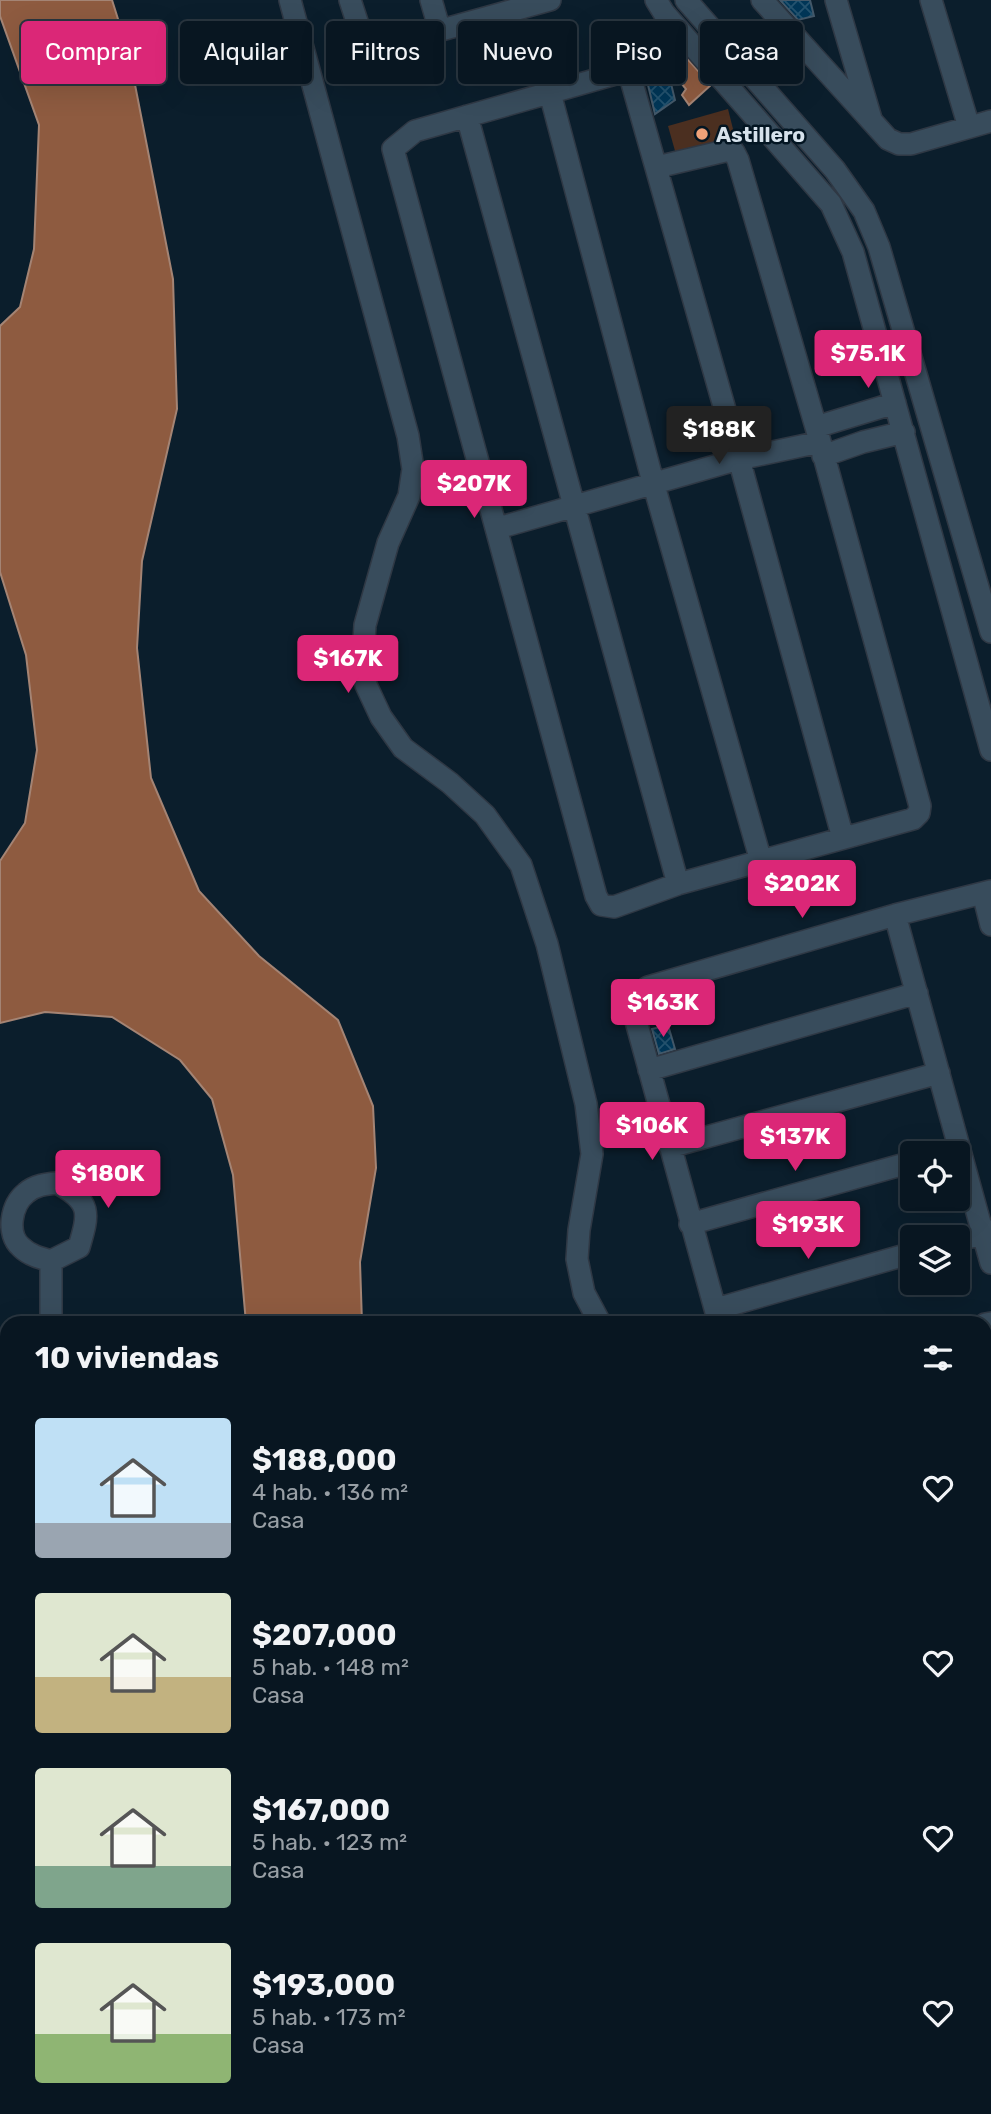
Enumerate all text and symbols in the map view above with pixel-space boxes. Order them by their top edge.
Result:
chip: Comprar [21,21,166,84]
chip: Alquilar [180,21,312,84]
chip: Filtros [326,21,444,84]
chip: Nuevo [458,21,577,84]
chip: Piso [591,21,686,84]
chip: Casa [700,21,803,84]
place label: Astillero [716,122,805,147]
marker: Astillero [694,126,710,142]
pin: $75.1K [811,330,925,390]
text: $75.1K [830,339,906,367]
pin: $188K [670,406,768,466]
text: $188K [682,415,756,443]
pin: $207K [425,461,523,520]
text: $207K [437,469,511,497]
pin: $167K [299,636,397,695]
text: $167K [313,644,383,672]
pin: $202K [753,860,851,920]
text: $202K [764,869,840,897]
pin: $163K [614,979,712,1039]
text: $163K [627,988,699,1016]
pin: $106K [603,1102,701,1162]
text: $106K [616,1111,688,1139]
pin: $137K [746,1114,844,1173]
text: $137K [760,1122,830,1150]
map controls [900,1141,970,1295]
button: locate [900,1141,970,1211]
pin: $180K [59,1150,157,1210]
text: $180K [71,1159,145,1187]
pin: $193K [759,1202,857,1261]
text: $193K [772,1210,844,1238]
button: layers [900,1225,970,1295]
icon: filters [919,1339,957,1377]
text: 10 viviendas [35,1340,219,1376]
text: $188,000 [252,1442,397,1478]
icon: home [91,1446,175,1530]
icon: heart [919,1469,957,1507]
text: 4 hab. · 136 m² [252,1478,408,1506]
text: Casa [252,1506,304,1534]
text: $207,000 [252,1617,397,1653]
icon: home [91,1621,175,1705]
icon: heart [919,1644,957,1682]
text: 5 hab. · 148 m² [252,1653,409,1681]
text: Casa [252,1681,304,1709]
text: $167,000 [252,1792,390,1828]
icon: home [91,1796,175,1880]
icon: heart [919,1819,957,1857]
text: 5 hab. · 123 m² [252,1828,407,1856]
text: Casa [252,1856,304,1884]
text: $193,000 [252,1967,395,2003]
icon: home [91,1971,175,2055]
icon: heart [919,1994,957,2032]
text: 5 hab. · 173 m² [252,2003,406,2031]
text: Casa [252,2031,304,2059]

